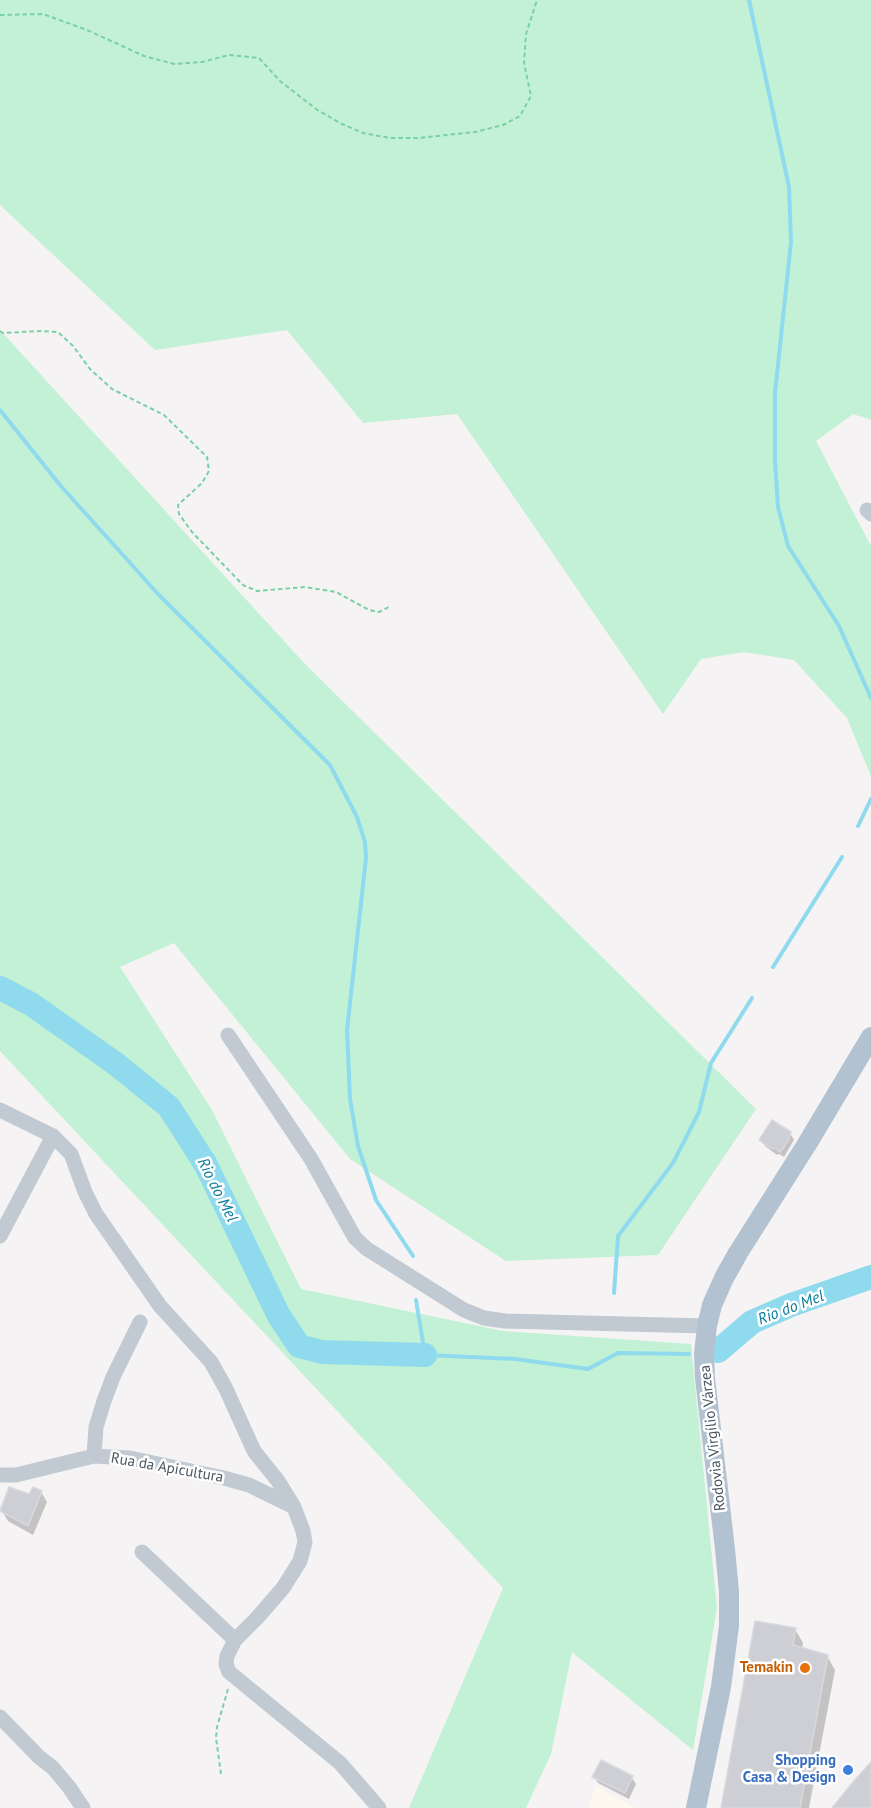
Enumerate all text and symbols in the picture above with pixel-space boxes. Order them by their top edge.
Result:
water label: Rio do Mel [193,1155,241,1225]
water label: Rio do Mel [755,1287,827,1329]
street label: Rodovia Virgílio Várzea [696,1364,730,1512]
street label: Rua da Apicultura [109,1449,225,1487]
place label: Temakin [740,1659,793,1677]
marker: Temakin [798,1661,812,1675]
place label: Shopping Casa & Design [743,1752,836,1787]
marker: Shopping Casa & Design [841,1763,855,1777]

